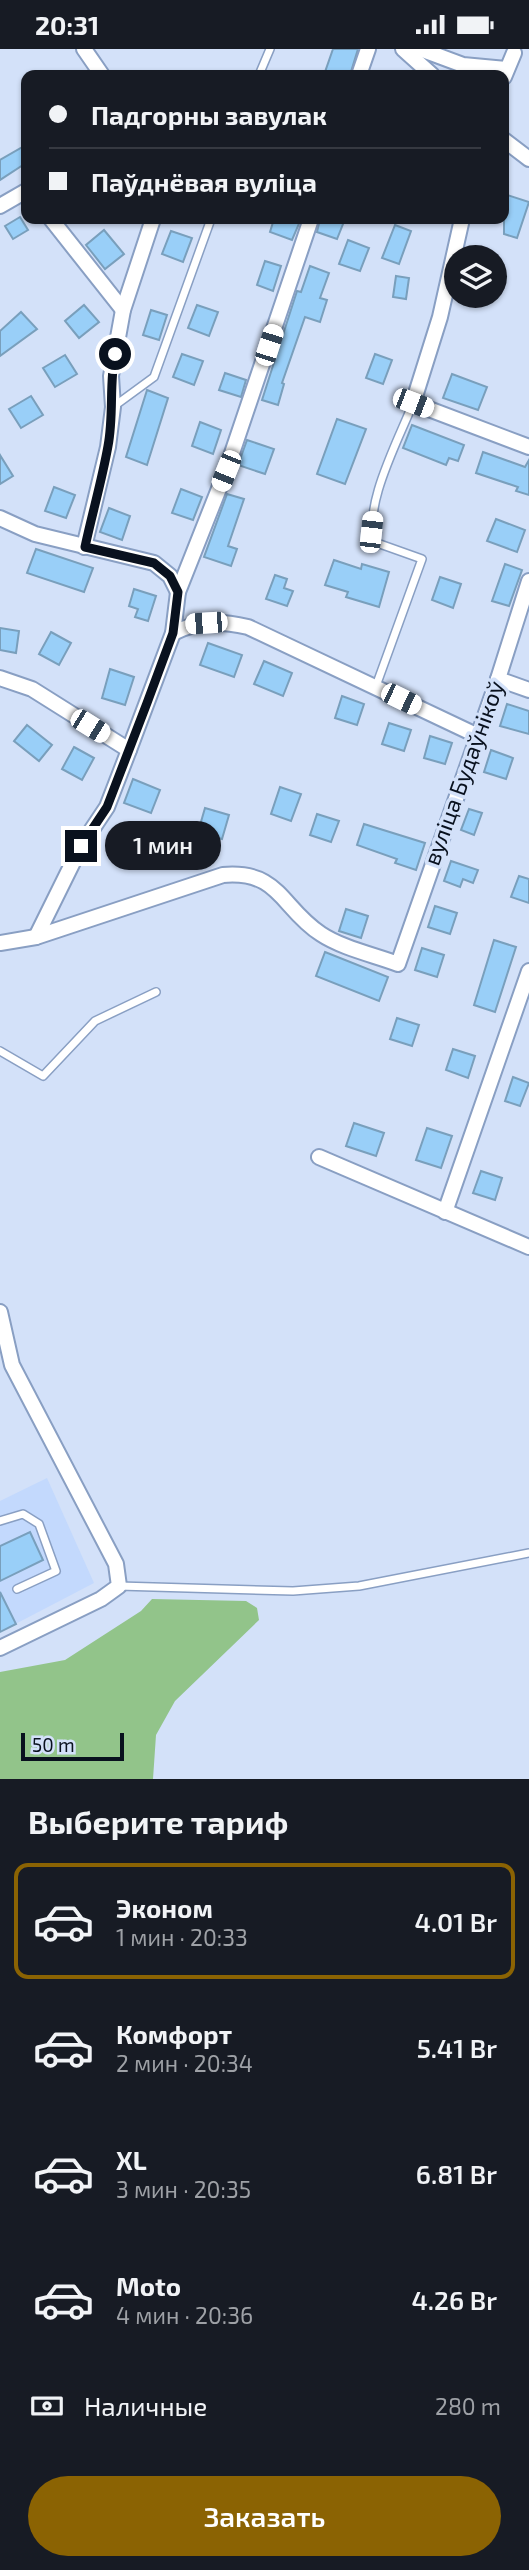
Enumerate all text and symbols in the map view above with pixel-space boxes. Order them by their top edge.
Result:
text: 20:31 [35,9,99,40]
text: Падгорны завулак [91,99,327,130]
text: Паўднёвая вуліца [91,166,317,197]
map controls [444,245,507,308]
button: layers [444,245,507,308]
car [253,322,286,368]
route start [99,338,131,370]
car [390,386,437,420]
car [209,448,244,494]
car [359,510,384,554]
car [185,611,228,635]
street label: вуліца Будаўнікоў [417,677,510,869]
car [378,680,425,718]
car [67,706,114,746]
callout: 1 мин [106,821,221,871]
route end [65,830,97,862]
text: 1 мин [133,831,193,859]
scale bar [21,1730,124,1762]
text: 50 m [32,1733,75,1756]
text: Выберите тариф [28,1802,288,1840]
icon: car [32,1890,95,1953]
text: Эконом [116,1892,213,1923]
text: 4.01 Br [415,1906,497,1937]
text: 1 мин · 20:33 [116,1923,248,1951]
icon: car [32,2016,95,2079]
text: Комфорт [116,2018,232,2049]
text: 5.41 Br [417,2032,497,2063]
text: 2 мин · 20:34 [116,2049,253,2077]
icon: car [32,2142,95,2205]
text: XL [116,2144,147,2175]
text: 6.81 Br [416,2158,497,2189]
text: 3 мин · 20:35 [116,2175,251,2203]
icon: car [32,2268,95,2331]
text: Moto [116,2270,181,2301]
text: 4.26 Br [412,2284,497,2315]
text: 4 мин · 20:36 [116,2301,253,2329]
icon: cash [28,2387,66,2425]
text: Наличные [84,2390,207,2421]
text: 280 m [435,2392,501,2420]
button: Заказать [28,2476,501,2556]

